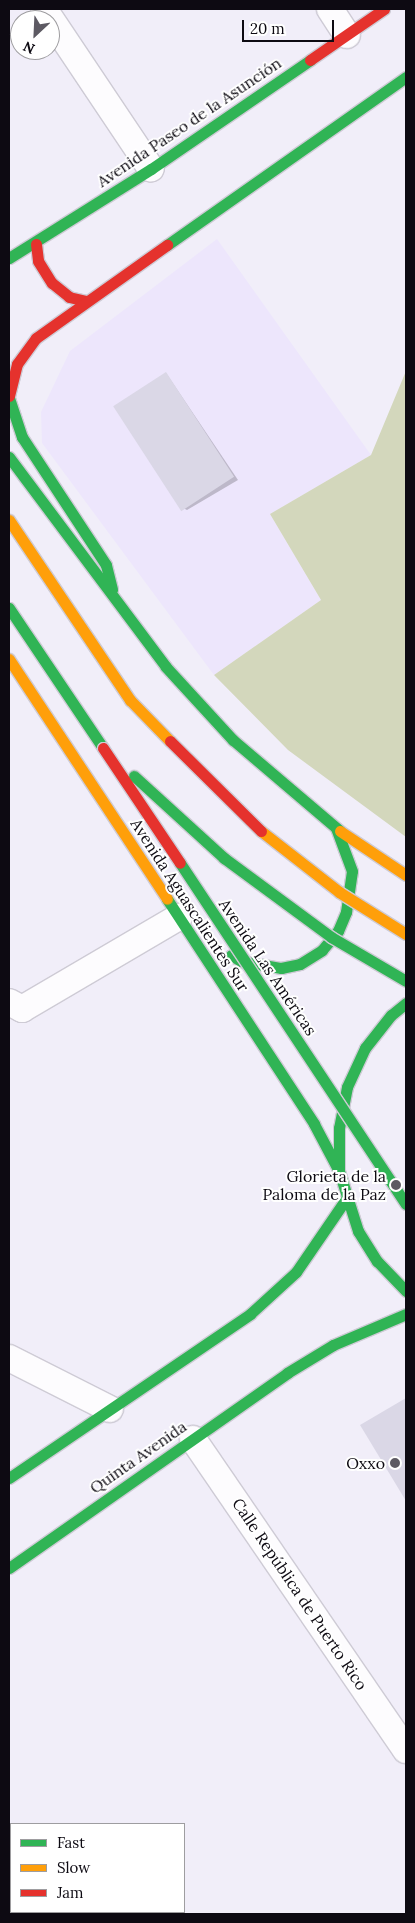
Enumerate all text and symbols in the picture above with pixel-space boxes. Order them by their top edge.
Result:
north arrow [10,10,60,60]
scale bar [245,10,338,42]
text: 20 m [250,19,285,38]
text: N [20,37,38,58]
street label: Avenida Paseo de la Asunción [93,53,285,191]
street label: Avenida Aguascalientes Sur [127,815,253,995]
street label: Avenida Las Américas [215,895,321,1039]
place label: Glorieta de la Paloma de la Paz [262,1166,386,1204]
marker: Glorieta de la Paloma de la Paz [390,1179,402,1191]
street label: Quinta Avenida [86,1417,190,1497]
place label: Oxxo [346,1453,385,1473]
marker: Oxxo [389,1457,401,1469]
street label: Calle República de Puerto Rico [228,1494,372,1694]
legend [10,1823,185,1913]
text: Fast [57,1833,85,1852]
text: Slow [57,1858,90,1877]
text: Jam [57,1883,84,1902]

